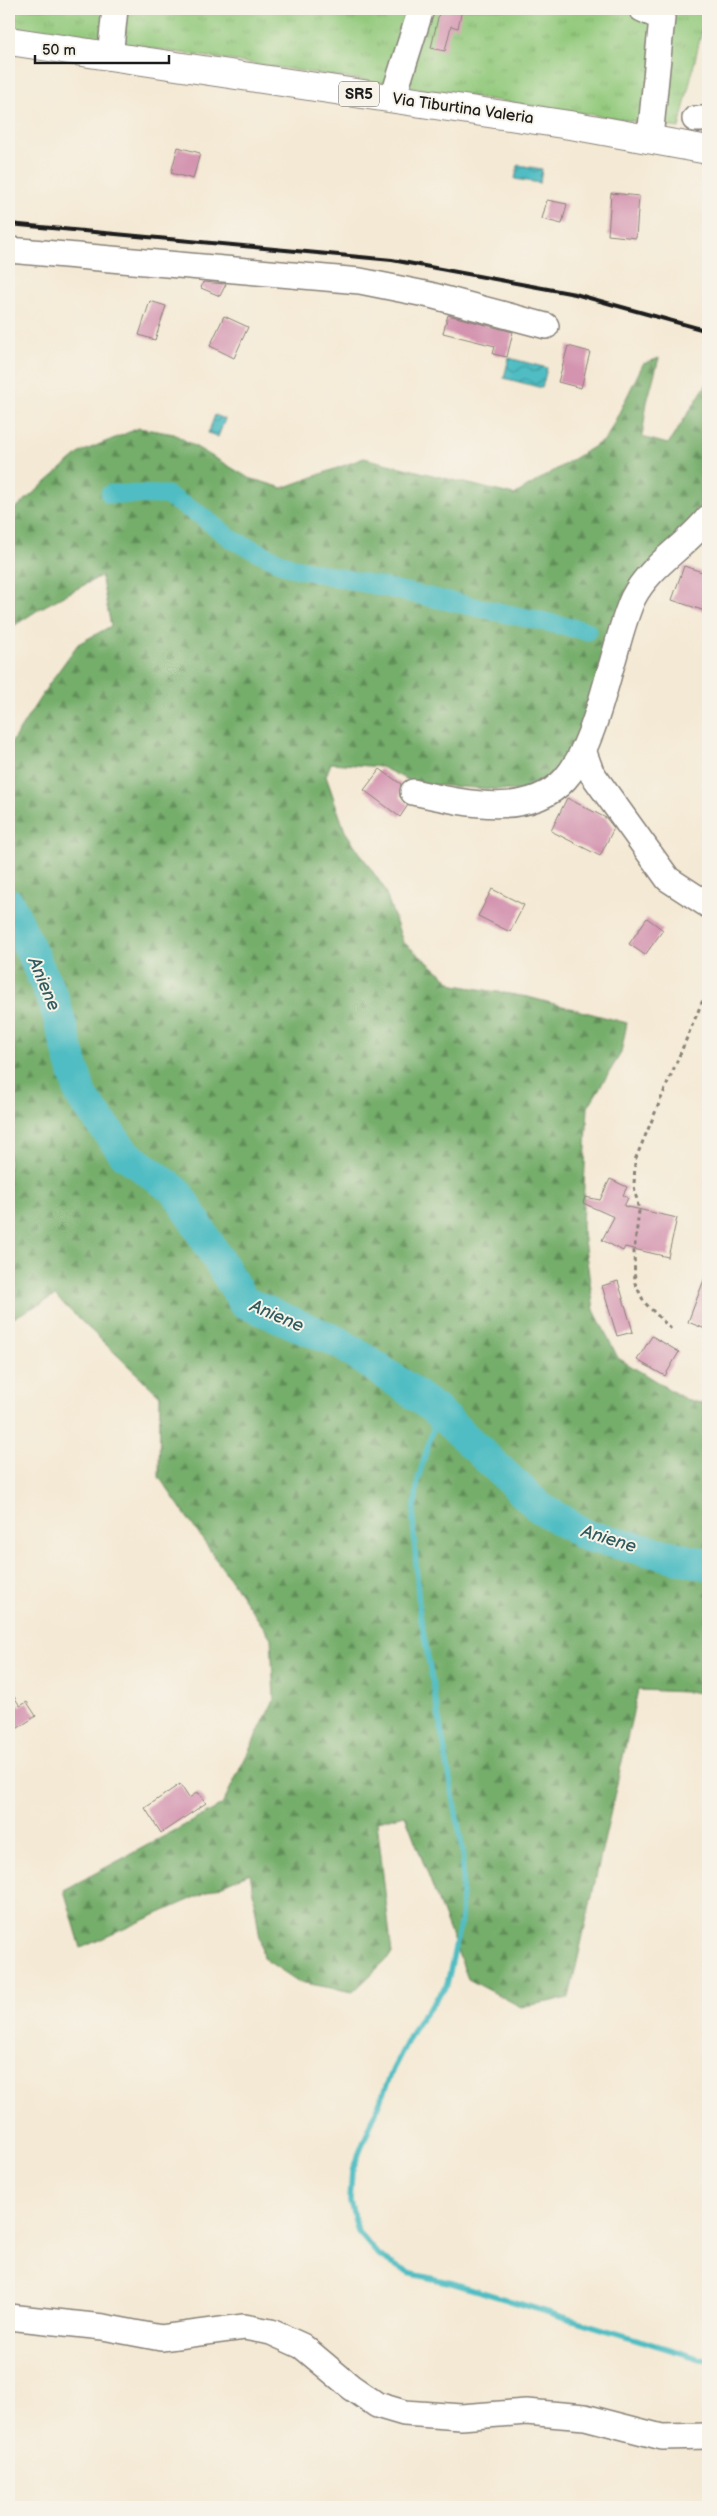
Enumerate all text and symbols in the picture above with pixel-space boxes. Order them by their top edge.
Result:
scale bar [35,32,169,64]
text: 50 m [42,41,76,60]
road number: SR5 [339,82,379,106]
street label: Via Tiburtina Valeria [391,90,535,128]
water label: Aniene [23,953,65,1014]
water label: Aniene [246,1295,307,1337]
water label: Aniene [578,1520,639,1557]

